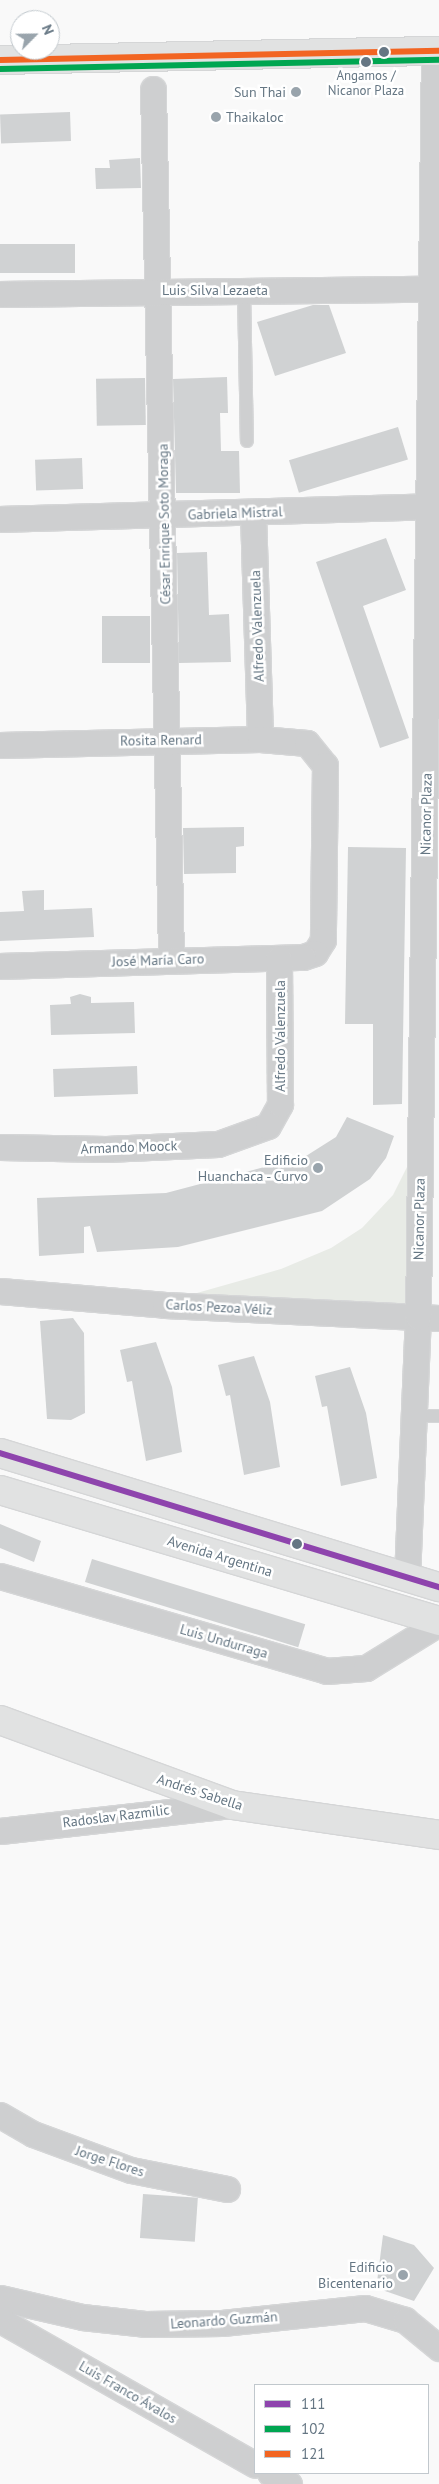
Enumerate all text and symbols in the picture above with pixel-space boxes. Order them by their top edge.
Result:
north arrow [10,10,60,60]
text: N [38,22,58,37]
unlabelled marker [379,47,389,57]
marker: Angamos / Nicanor Plaza [361,57,371,67]
place label: Angamos / Nicanor Plaza [328,69,404,100]
place label: Sun Thai [234,84,286,100]
marker: Sun Thai [290,86,302,98]
place label: Thaikaloc [226,109,284,125]
marker: Thaikaloc [210,111,222,123]
street label: Luis Silva Lezaeta [162,282,268,298]
street label: César Enrique Soto Moraga [154,443,174,605]
street label: Gabriela Mistral [187,503,283,523]
street label: Alfredo Valenzuela [247,570,267,682]
street label: Rosita Renard [120,731,202,749]
street label: Nicanor Plaza [417,773,435,855]
street label: José María Caro [111,950,205,970]
street label: Alfredo Valenzuela [272,980,288,1092]
street label: Armando Moock [80,1137,178,1157]
place label: Edificio Huanchaca - Curvo [196,1152,308,1184]
marker: Edificio Huanchaca - Curvo [312,1162,324,1174]
street label: Nicanor Plaza [410,1178,428,1260]
street label: Carlos Pezoa Véliz [165,1296,273,1318]
street label: Avenida Argentina [165,1532,275,1580]
unlabelled marker [292,1539,302,1549]
street label: Luis Undurraga [178,1620,270,1662]
street label: Andrés Sabella [155,1770,245,1814]
street label: Radoslav Razmilic [61,1801,171,1831]
street label: Jorge Flores [73,2142,147,2180]
place label: Edificio Bicentenario [318,2259,393,2292]
marker: Edificio Bicentenario [397,2269,409,2281]
street label: Leonardo Guzmán [170,2308,278,2332]
street label: Luis Franco Ávalos [76,2357,180,2427]
legend [254,2384,429,2474]
text: 111 [301,2394,326,2413]
text: 102 [301,2419,326,2438]
text: 121 [301,2444,326,2463]

